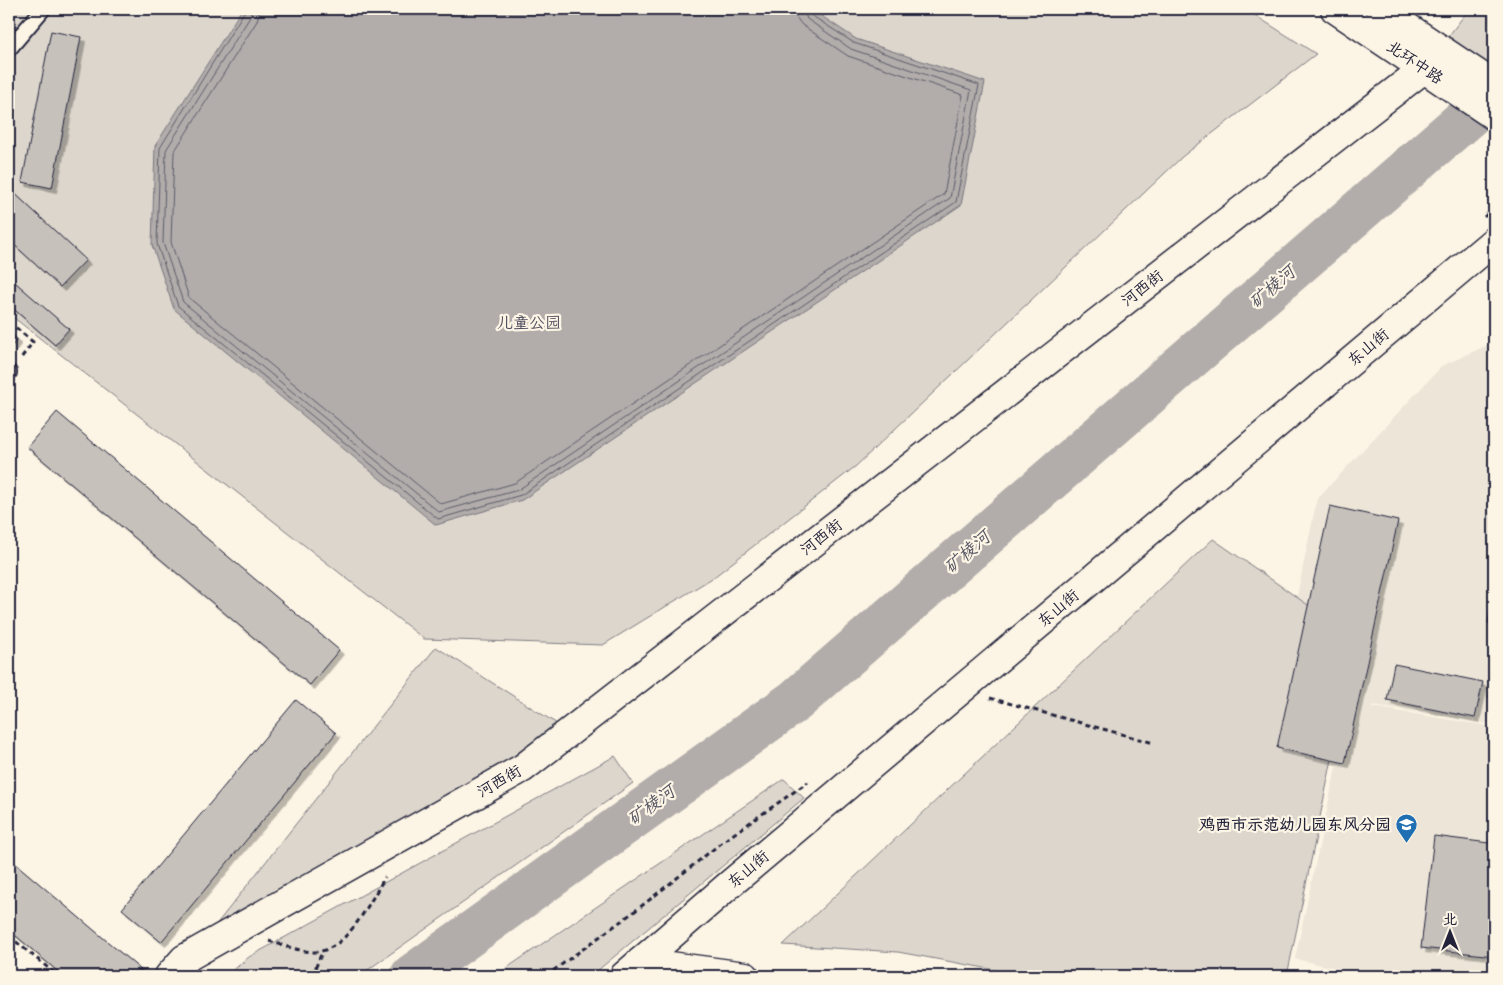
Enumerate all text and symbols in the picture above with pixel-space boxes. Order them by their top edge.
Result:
street label: 北环中路 [1380,32,1450,92]
water label: 矿棱河 [1241,255,1305,317]
street label: 河西街 [1114,262,1170,314]
park label: 儿童公园 [497,308,561,337]
street label: 东山街 [1340,320,1396,374]
street label: 河西街 [793,511,849,563]
water label: 矿棱河 [936,520,1000,582]
street label: 东山街 [1030,581,1086,635]
street label: 河西街 [471,756,527,806]
water label: 矿棱河 [620,774,685,834]
place label: 鸡西市示范幼儿园东风分园 [1199,810,1391,839]
school or university icon: 鸡西市示范幼儿园东风分园 [1395,812,1419,843]
street label: 东山街 [720,842,776,896]
text: 北 [1443,907,1457,932]
north arrow [1426,908,1476,958]

